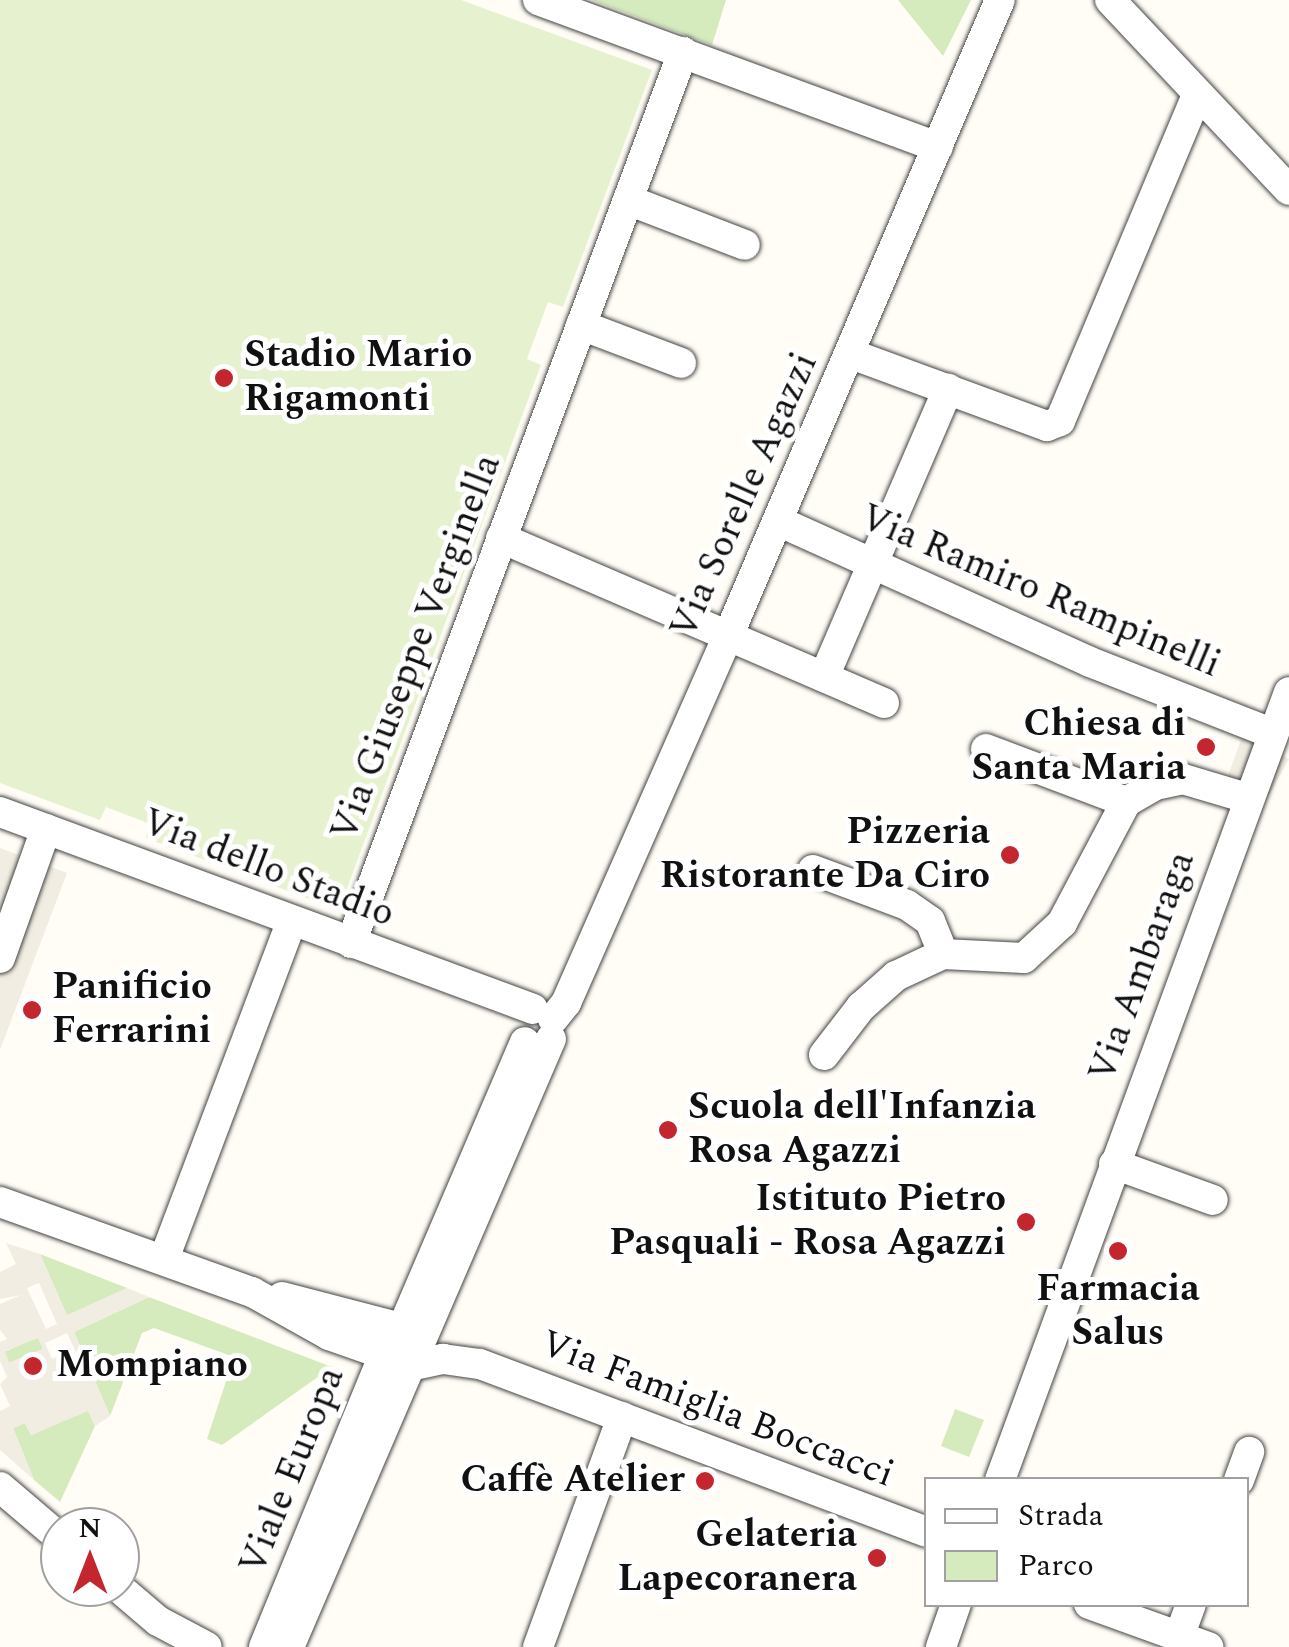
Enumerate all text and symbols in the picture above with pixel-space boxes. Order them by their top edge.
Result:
place label: Stadio Mario Rigamonti [244,333,472,422]
street label: Via Sorelle Agazzi [662,346,828,646]
marker: Stadio Mario Rigamonti [213,367,235,389]
street label: Via Giuseppe Verginella [322,448,512,848]
street label: Via Ramiro Rampinelli [853,495,1227,689]
place label: Chiesa di Santa Maria [971,702,1186,792]
marker: Chiesa di Santa Maria [1195,736,1217,758]
street label: Via dello Stadio [136,800,400,938]
place label: Pizzeria Ristorante Da Ciro [660,810,990,899]
marker: Pizzeria Ristorante Da Ciro [999,844,1021,866]
street label: Via Ambaraga [1080,846,1206,1088]
place label: Panificio Ferrarini [52,965,212,1054]
marker: Panificio Ferrarini [21,999,43,1021]
place label: Scuola dell'Infanzia Rosa Agazzi [688,1085,1036,1174]
marker: Scuola dell'Infanzia Rosa Agazzi [657,1119,679,1141]
place label: Istituto Pietro Pasquali - Rosa Agazzi [609,1177,1006,1266]
marker: Istituto Pietro Pasquali - Rosa Agazzi [1015,1211,1037,1233]
marker: Farmacia Salus [1107,1240,1129,1262]
place label: Farmacia Salus [1036,1267,1200,1356]
street label: Via Famiglia Boccacci [534,1322,900,1498]
place label: Mompiano [56,1343,248,1389]
marker: Mompiano [20,1353,46,1379]
street label: Viale Europa [231,1361,355,1581]
place label: Caffè Atelier [460,1458,685,1504]
marker: Caffè Atelier [694,1470,716,1492]
legend [924,1477,1249,1607]
text: Strada [1018,1493,1103,1539]
north arrow [40,1507,140,1607]
text: N [79,1507,101,1550]
place label: Gelateria Lapecoranera [618,1513,857,1602]
text: Parco [1018,1543,1094,1589]
marker: Gelateria Lapecoranera [866,1547,888,1569]

